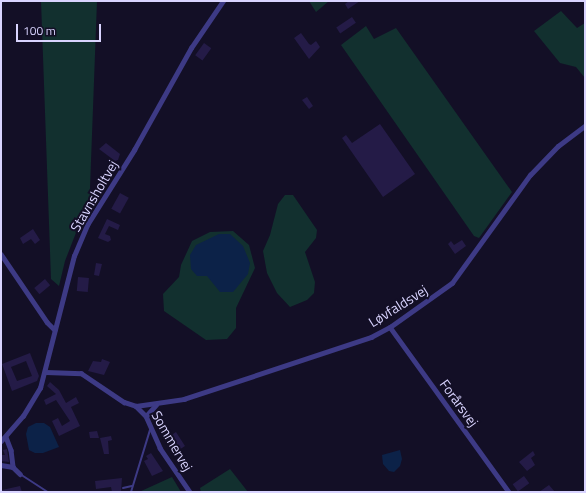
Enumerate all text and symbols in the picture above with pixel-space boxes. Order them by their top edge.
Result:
scale bar [18,16,103,42]
text: 100 m [23,21,56,40]
street label: Stavnsholtvej [67,157,121,235]
street label: Løvfaldsvej [366,281,430,331]
street label: Forårsvej [436,376,482,430]
street label: Sommervej [148,408,196,474]

